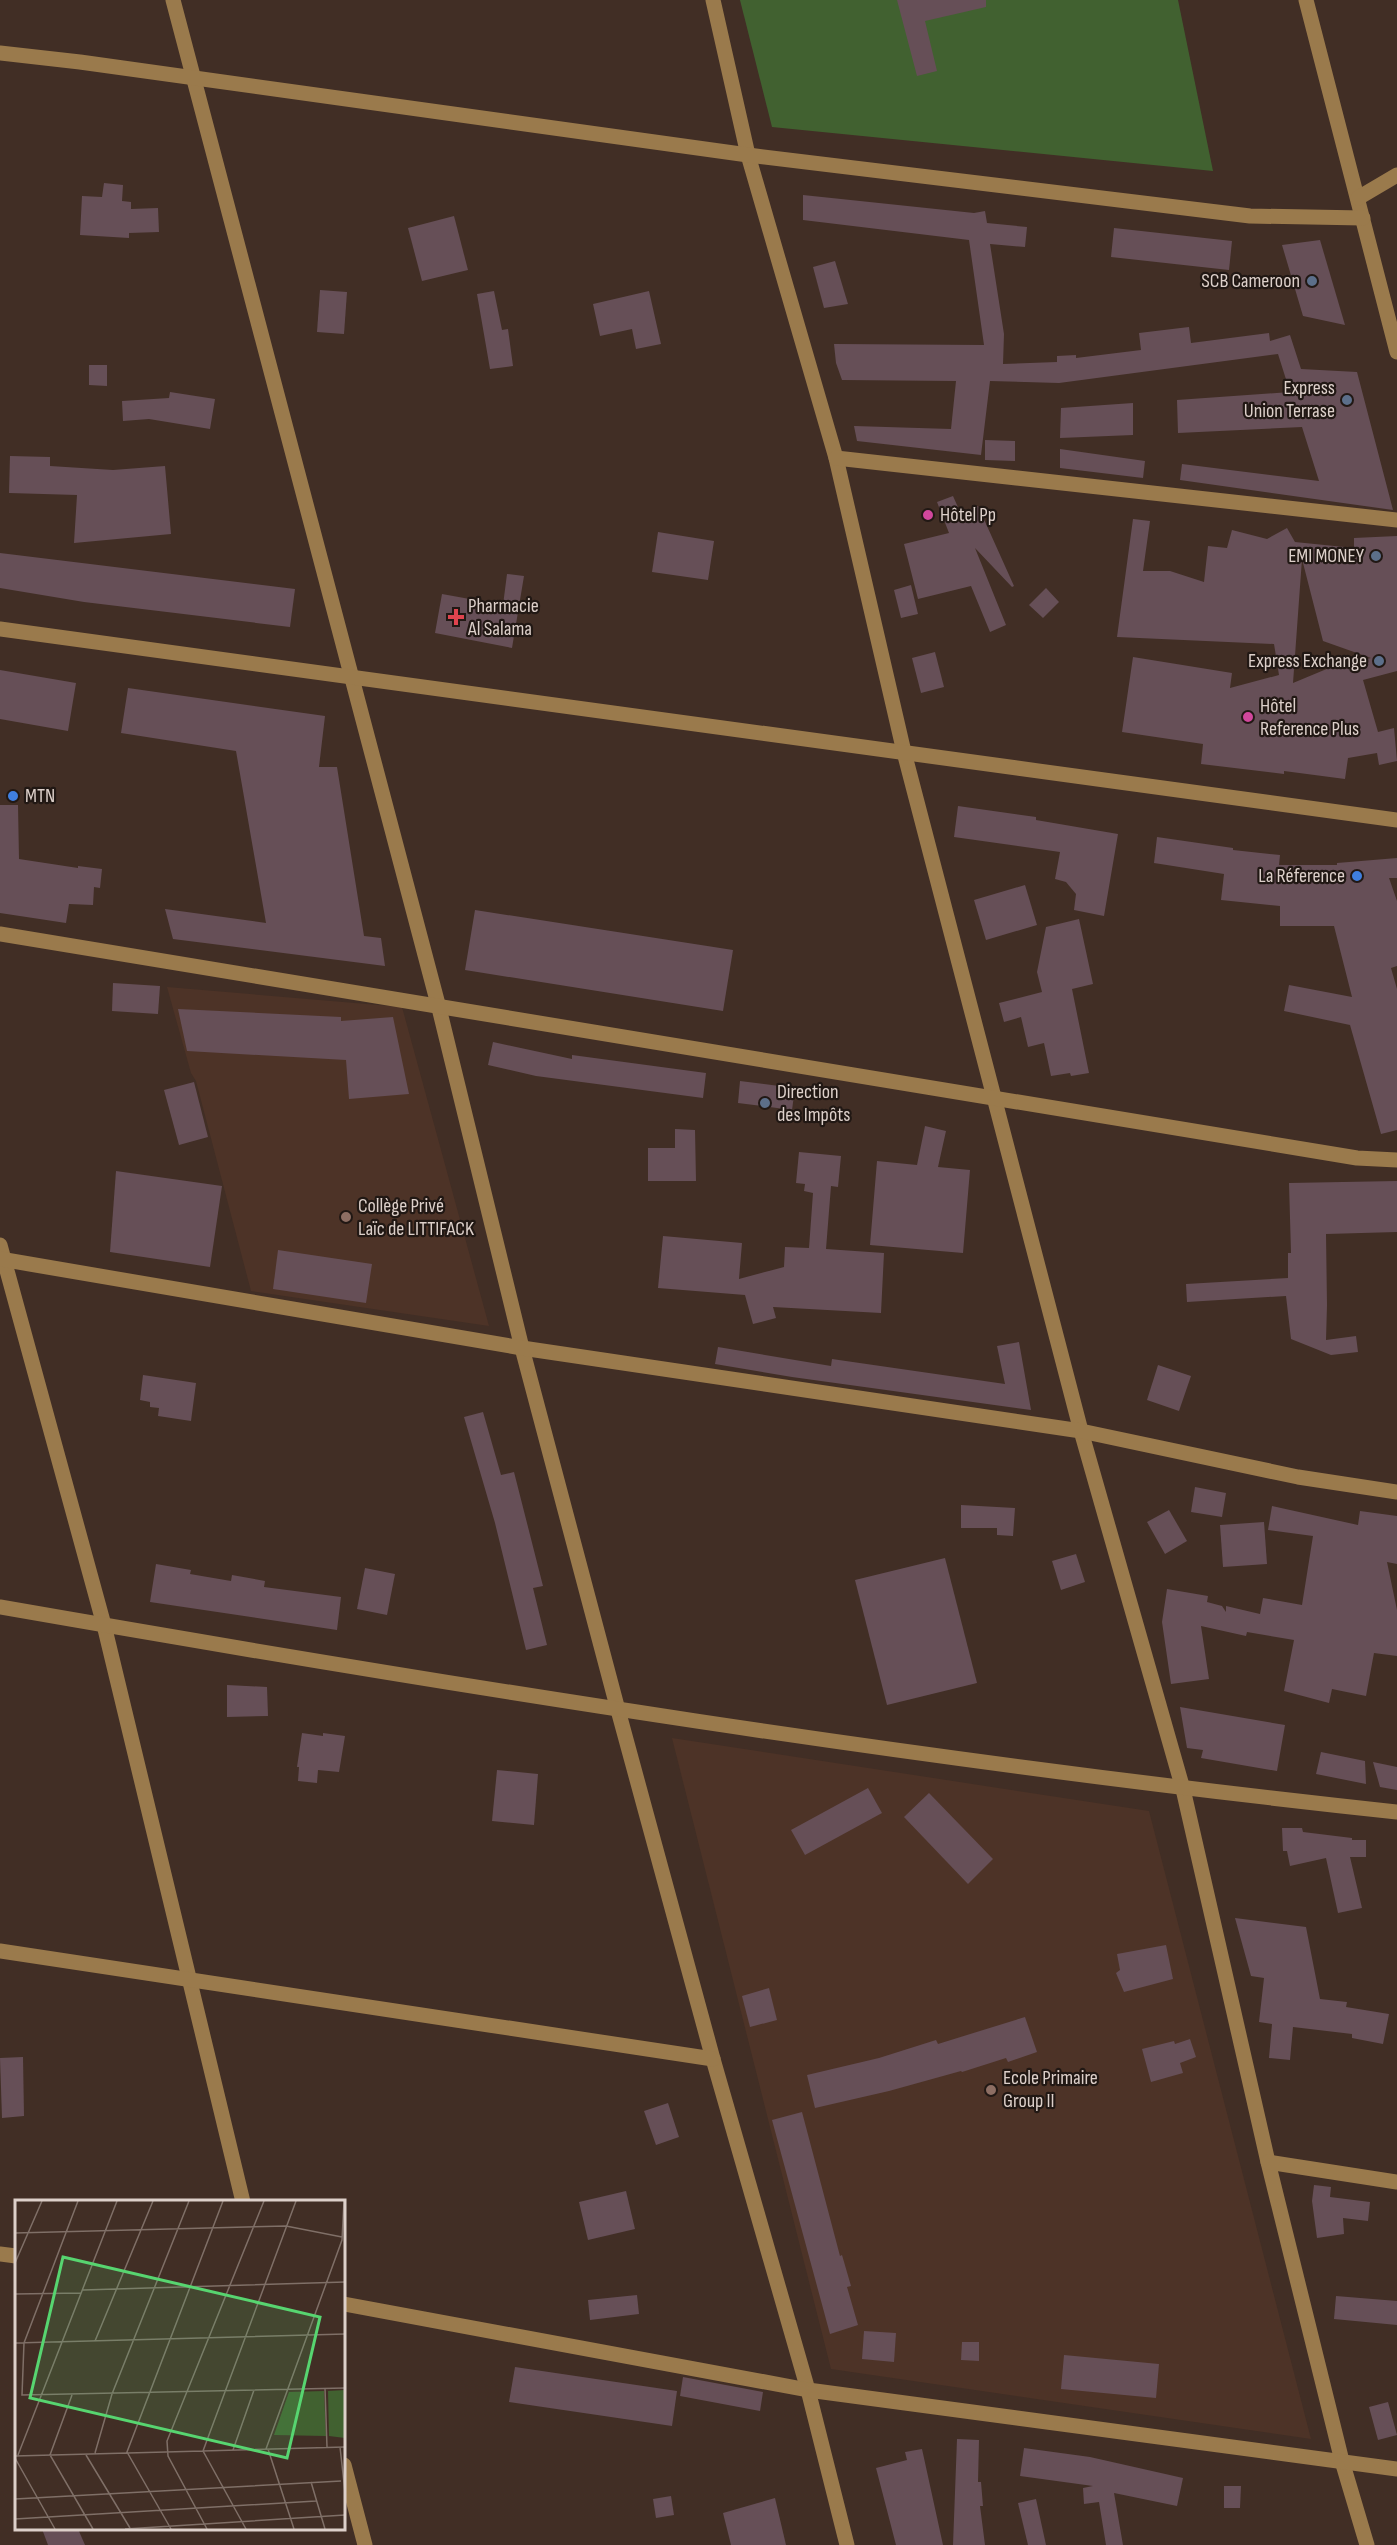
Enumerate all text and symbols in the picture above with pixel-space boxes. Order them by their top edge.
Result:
place label: SCB Cameroon [1201,269,1300,293]
marker: SCB Cameroon [1305,274,1319,288]
place label: Express Union Terrase [1244,376,1335,423]
marker: Express Union Terrase [1340,393,1354,407]
place label: Hôtel Pp [940,503,996,527]
marker: Hôtel Pp [921,508,935,522]
place label: EMI MONEY [1288,544,1365,568]
marker: EMI MONEY [1369,549,1383,563]
place label: Pharmacie Al Salama [467,594,539,641]
marker: Pharmacie Al Salama [449,610,463,624]
place label: Express Exchange [1248,649,1367,673]
marker: Express Exchange [1372,654,1386,668]
place label: Hôtel Reference Plus [1260,694,1359,741]
marker: Hôtel Reference Plus [1241,710,1255,724]
place label: MTN [25,784,55,808]
marker: MTN [6,789,20,803]
place label: La Réference [1258,864,1345,888]
marker: La Réference [1350,869,1364,883]
place label: Direction des Impôts [777,1080,850,1127]
marker: Direction des Impôts [758,1096,772,1110]
place label: Collège Privé Laïc de LITTIFACK [358,1194,474,1241]
marker: Collège Privé Laïc de LITTIFACK [339,1210,353,1224]
place label: Ecole Primaire Group II [1003,2066,1098,2113]
marker: Ecole Primaire Group II [984,2083,998,2097]
inset map [15,2200,345,2530]

